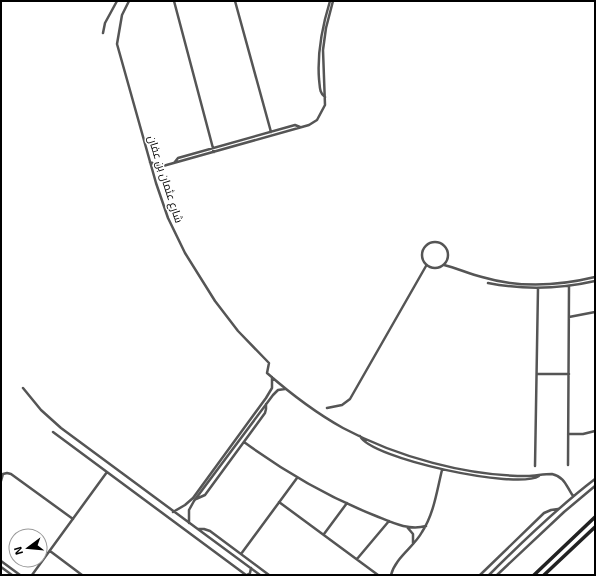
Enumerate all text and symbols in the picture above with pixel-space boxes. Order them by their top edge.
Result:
street label: شارع عثمان بن عفان [144,134,186,225]
north arrow [8,528,48,568]
text: N [11,545,25,557]

